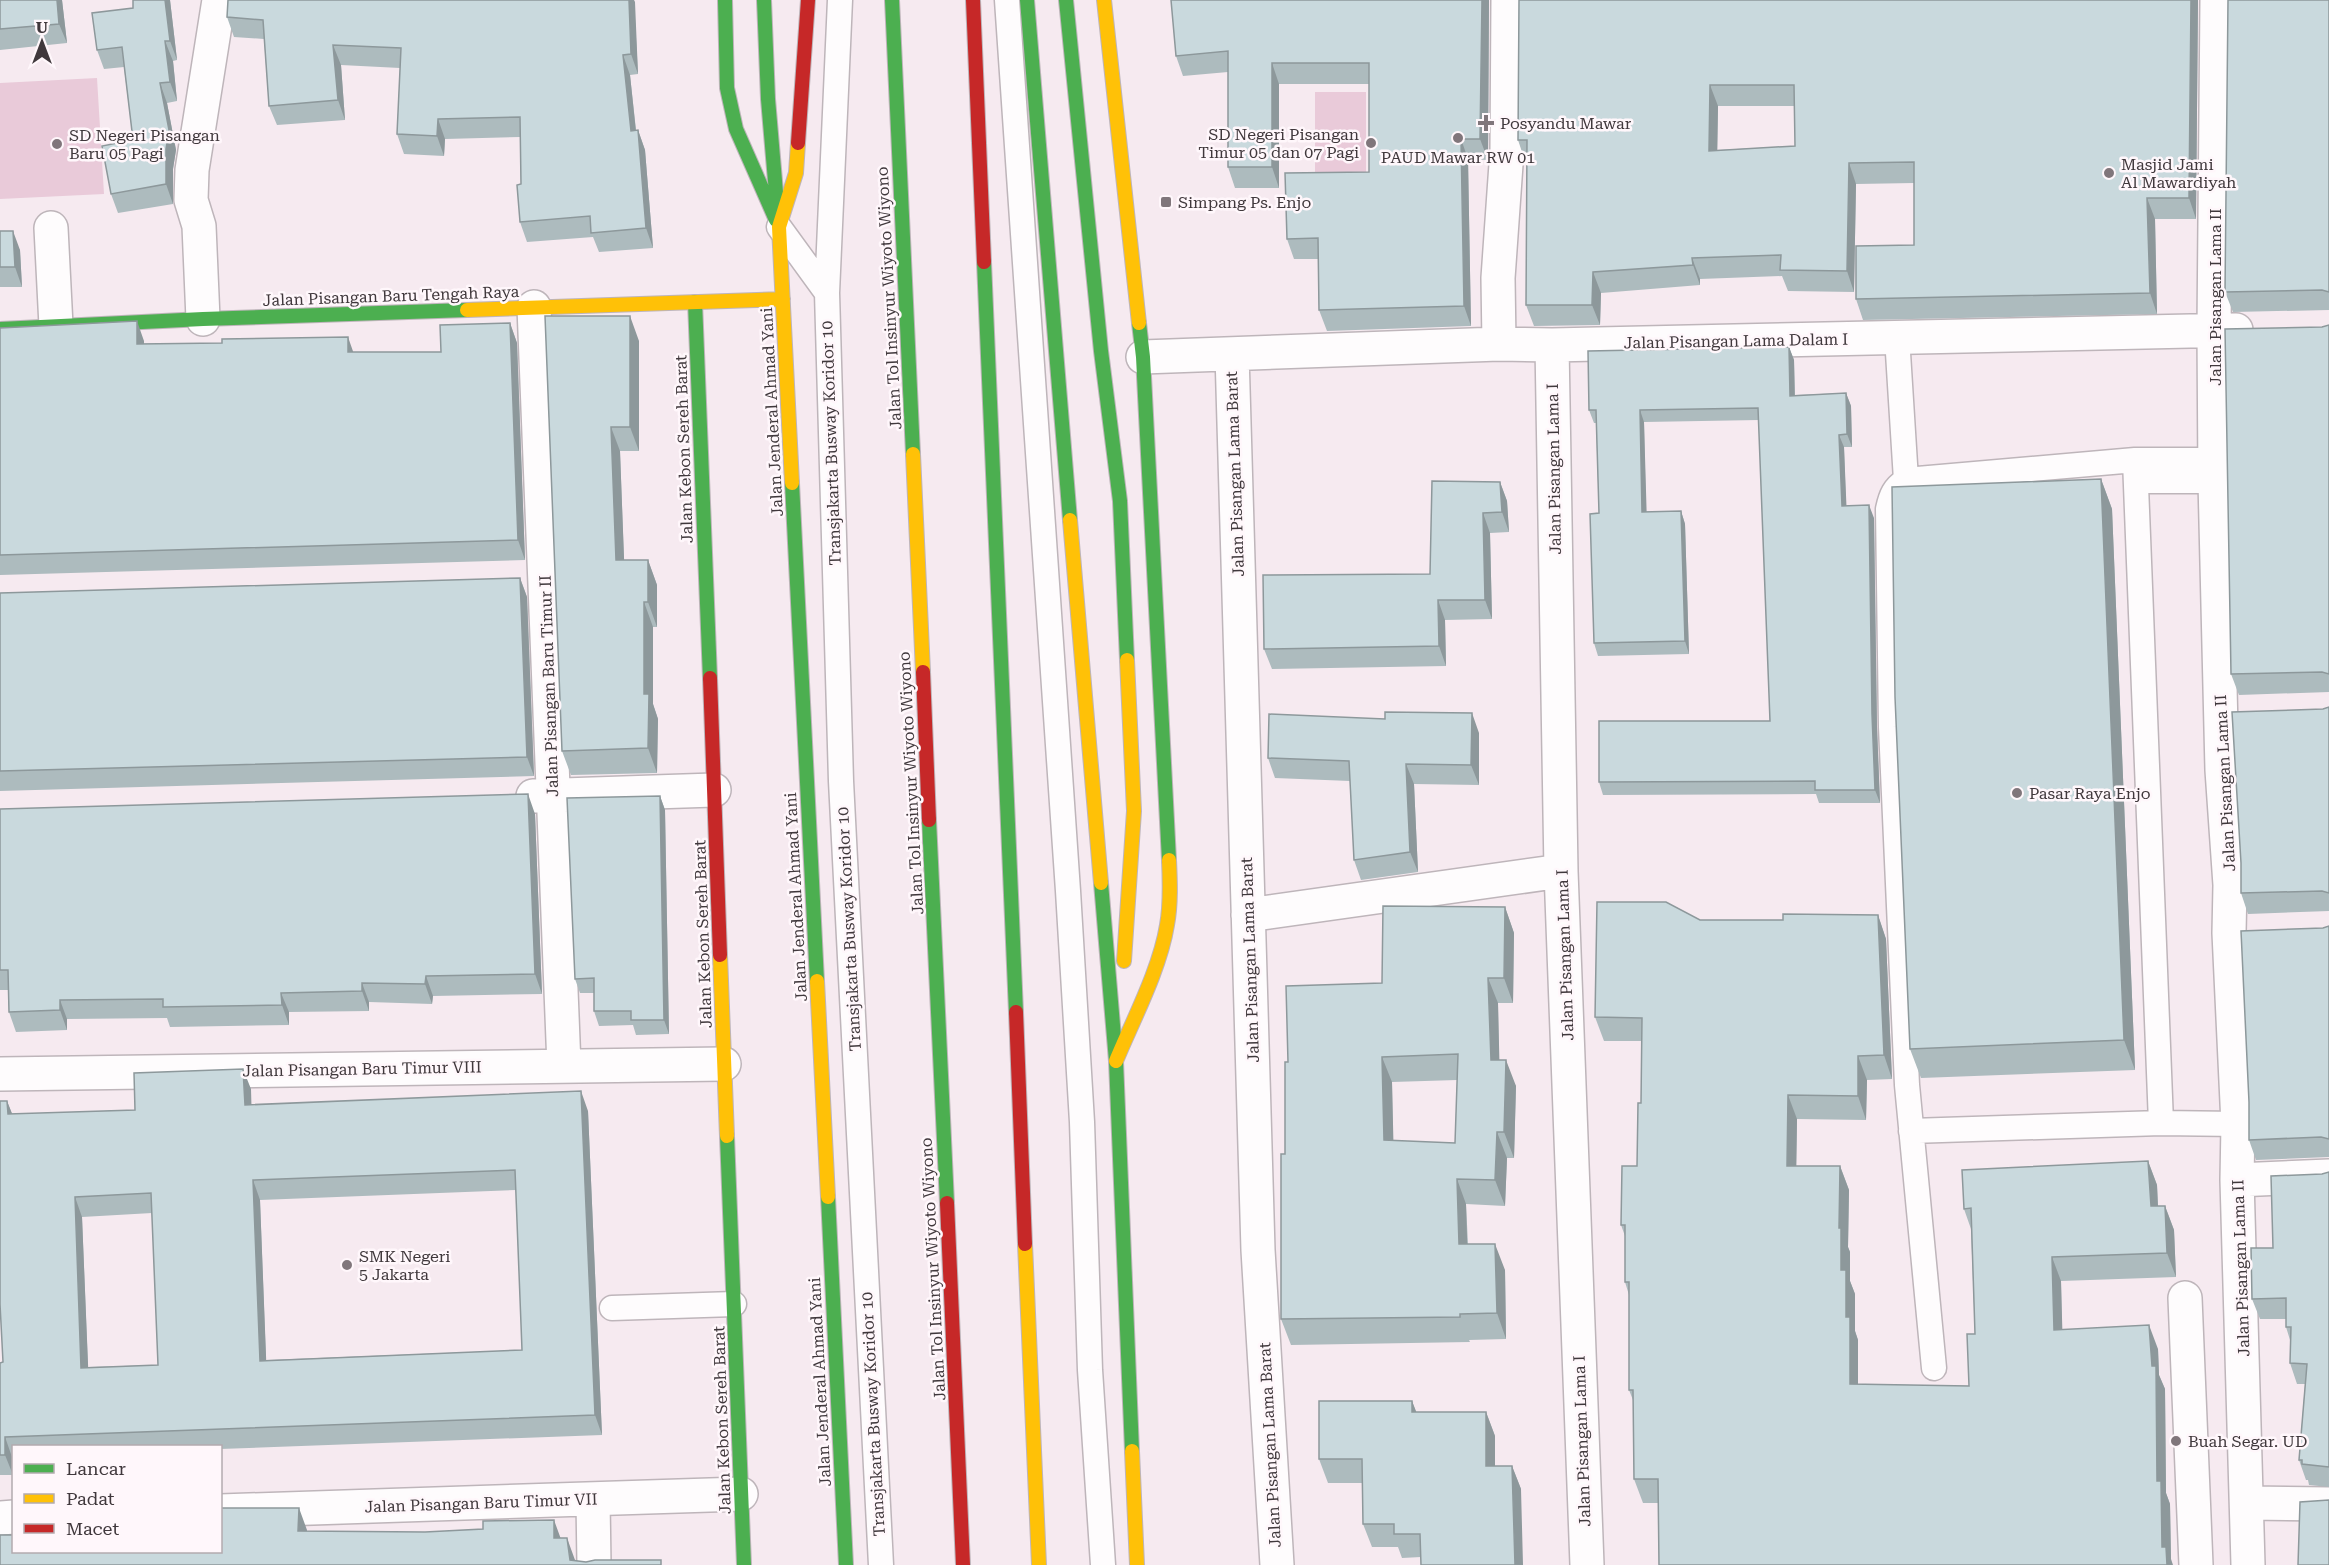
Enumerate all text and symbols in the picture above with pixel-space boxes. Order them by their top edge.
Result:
north arrow [12,12,72,72]
text: U [36,18,48,37]
marker: Posyandu Mawar [1477,114,1495,132]
place label: Posyandu Mawar [1500,114,1632,133]
place label: SD Negeri Pisangan Timur 05 dan 07 Pagi [1198,125,1359,162]
place label: SD Negeri Pisangan Baru 05 Pagi [69,126,220,163]
marker: PAUD Mawar RW 01 [1451,131,1465,145]
marker: SD Negeri Pisangan Timur 05 dan 07 Pagi [1364,136,1378,150]
marker: SD Negeri Pisangan Baru 05 Pagi [50,137,64,151]
place label: PAUD Mawar RW 01 [1381,148,1535,167]
place label: Masjid Jami Al Mawardiyah [2121,155,2236,192]
street label: Jalan Tol Insinyur Wiyoto Wiyono [873,166,905,430]
marker: Masjid Jami Al Mawardiyah [2102,166,2116,180]
place label: Simpang Ps. Enjo [1178,193,1311,212]
marker: Simpang Ps. Enjo [1159,195,1173,209]
street label: Jalan Pisangan Lama II [2206,208,2225,386]
street label: Jalan Pisangan Baru Tengah Raya [262,282,520,310]
street label: Jalan Jenderal Ahmad Yani [757,307,787,517]
street label: Transjakarta Busway Koridor 10 [817,320,845,566]
street label: Jalan Pisangan Lama Dalam I [1624,330,1848,352]
street label: Jalan Kebon Sereh Barat [671,355,697,543]
street label: Jalan Pisangan Lama Barat [1222,371,1248,577]
street label: Jalan Pisangan Lama I [1543,383,1565,555]
street label: Jalan Pisangan Baru Timur II [536,575,562,797]
street label: Jalan Tol Insinyur Wiyoto Wiyono [895,651,927,915]
street label: Jalan Pisangan Lama II [2211,694,2239,872]
place label: Pasar Raya Enjo [2029,784,2151,803]
marker: Pasar Raya Enjo [2010,786,2024,800]
street label: Jalan Jenderal Ahmad Yani [781,792,811,1002]
street label: Transjakarta Busway Koridor 10 [833,806,865,1052]
street label: Jalan Kebon Sereh Barat [690,840,716,1028]
street label: Jalan Pisangan Lama Barat [1237,857,1263,1063]
street label: Jalan Pisangan Lama I [1553,869,1577,1041]
street label: Jalan Pisangan Baru Timur VIII [242,1057,482,1081]
street label: Jalan Tol Insinyur Wiyoto Wiyono [917,1137,949,1401]
street label: Jalan Pisangan Lama II [2228,1179,2254,1357]
place label: SMK Negeri 5 Jakarta [359,1247,450,1284]
marker: SMK Negeri 5 Jakarta [340,1258,354,1272]
street label: Jalan Jenderal Ahmad Yani [805,1277,835,1487]
street label: Transjakarta Busway Koridor 10 [857,1291,889,1537]
street label: Jalan Kebon Sereh Barat [709,1326,735,1514]
street label: Jalan Pisangan Lama Barat [1255,1342,1285,1548]
street label: Jalan Pisangan Lama I [1570,1355,1594,1527]
place label: Buah Segar. UD [2188,1432,2307,1451]
marker: Buah Segar. UD [2169,1434,2183,1448]
legend [12,1445,222,1553]
text: Lancar [66,1458,126,1479]
text: Padat [66,1488,115,1509]
street label: Jalan Pisangan Baru Timur VII [364,1489,598,1517]
text: Macet [66,1518,119,1539]

